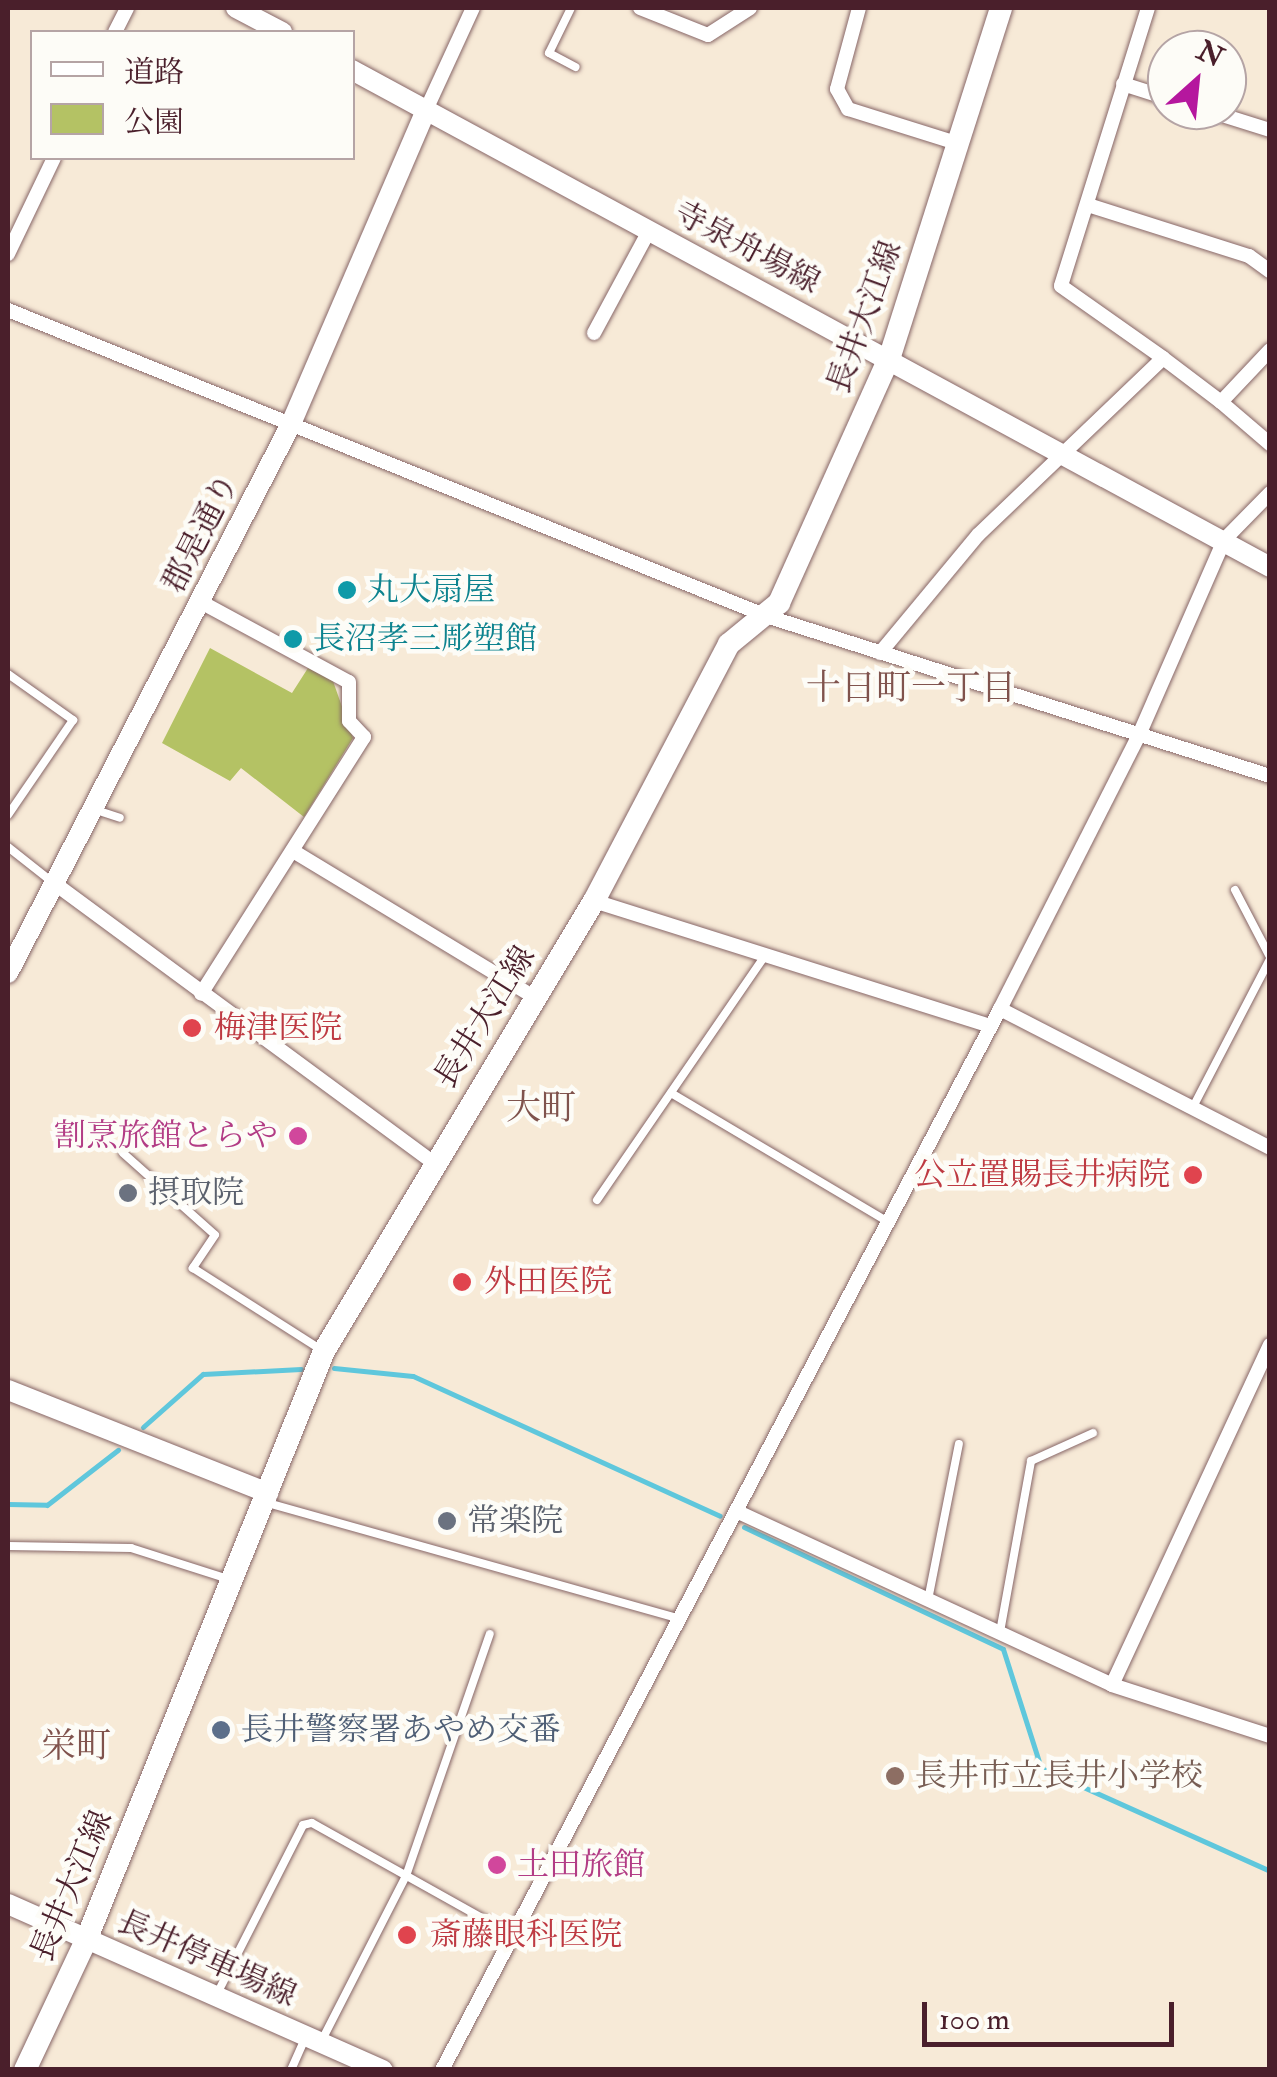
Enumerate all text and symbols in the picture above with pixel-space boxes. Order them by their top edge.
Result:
legend [30,30,355,160]
north arrow [1147,30,1247,130]
text: N [1191,33,1229,76]
text: 道路 [124,54,184,91]
text: 公園 [124,104,184,141]
street label: 寺泉舟場線 [667,193,827,303]
street label: 長井大江線 [820,235,910,399]
street label: 郡是通り [155,467,247,599]
place label: 丸大扇屋 [367,571,495,609]
marker: 丸大扇屋 [336,579,358,601]
place label: 長沼孝三彫塑館 [313,620,537,658]
marker: 長沼孝三彫塑館 [282,628,304,650]
district label: 十日町一丁目 [806,667,1016,709]
street label: 長井大江線 [426,939,544,1095]
place label: 梅津医院 [214,1009,342,1047]
marker: 梅津医院 [179,1015,205,1041]
district label: 大町 [506,1087,576,1129]
place label: 割烹旅館とらや [54,1117,278,1155]
marker: 割烹旅館とらや [287,1125,309,1147]
place label: 公立置賜長井病院 [914,1156,1170,1194]
marker: 公立置賜長井病院 [1180,1162,1206,1188]
place label: 摂取院 [148,1174,244,1212]
marker: 摂取院 [117,1182,139,1204]
place label: 外田医院 [484,1263,612,1301]
marker: 外田医院 [449,1269,475,1295]
place label: 常楽院 [467,1502,563,1540]
marker: 常楽院 [436,1510,458,1532]
place label: 長井警察署あやめ交番 [241,1711,561,1749]
marker: 長井警察署あやめ交番 [210,1719,232,1741]
district label: 栄町 [41,1725,111,1767]
place label: 長井市立長井小学校 [915,1757,1203,1795]
marker: 長井市立長井小学校 [884,1765,906,1787]
street label: 長井大江線 [23,1805,121,1967]
place label: 土田旅館 [517,1846,645,1884]
marker: 土田旅館 [486,1854,508,1876]
street label: 長井停車場線 [111,1902,303,2016]
place label: 斎藤眼科医院 [430,1916,622,1954]
marker: 斎藤眼科医院 [394,1922,420,1948]
scale bar [927,1982,1180,2044]
text: 100 m [939,2001,1010,2038]

